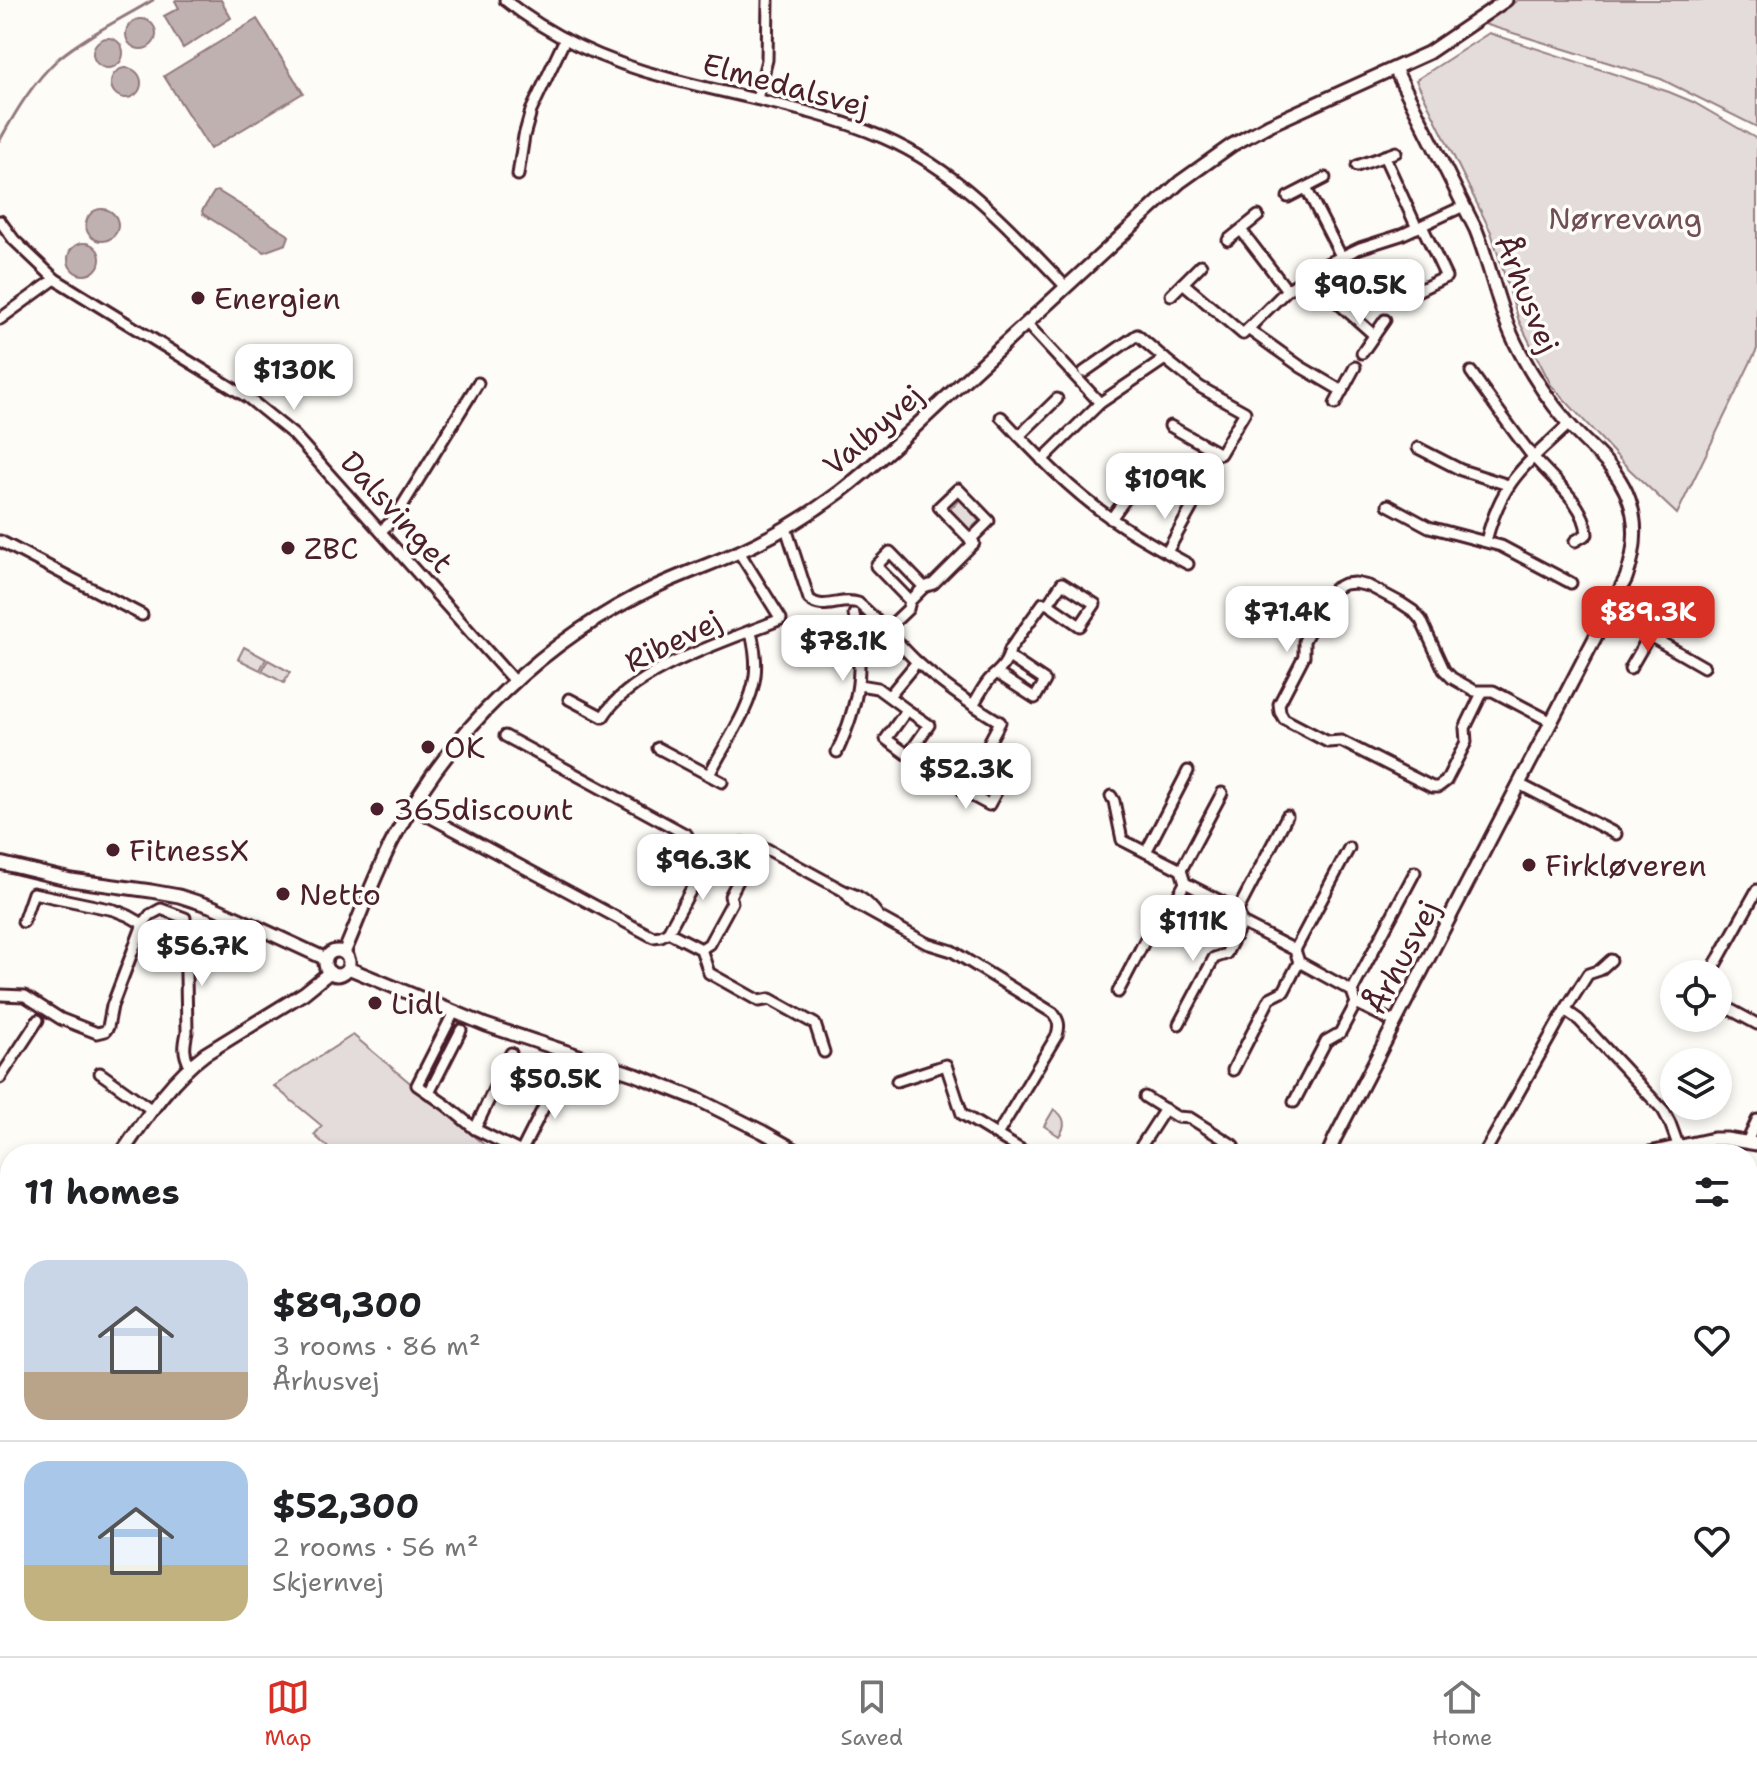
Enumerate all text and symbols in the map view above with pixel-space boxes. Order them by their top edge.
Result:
street label: Elmedalsvej [698,43,874,127]
park label: Nørrevang [1548,198,1702,239]
street label: Århusvej [1485,229,1569,359]
pin: $90.5K [1295,259,1425,327]
text: $90.5K [1313,267,1407,302]
place label: Energien [214,278,341,319]
marker: Energien [189,289,207,307]
pin: $130K [238,344,350,412]
text: $130K [253,352,335,387]
street label: Valbyvej [814,375,932,485]
street label: Dalsvinget [331,442,463,582]
pin: $109K [1109,453,1221,521]
text: $109K [1124,461,1206,496]
place label: ZBC [304,528,359,569]
marker: ZBC [279,539,297,557]
pin: $71.4K [1222,586,1352,654]
pin: $89.3K [1583,586,1713,654]
text: $71.4K [1244,594,1330,629]
text: $89.3K [1600,594,1696,629]
street label: Ribevej [618,600,728,682]
pin: $78.1K [778,615,908,683]
text: $78.1K [799,623,887,658]
place label: OK [444,727,485,768]
marker: OK [419,738,437,756]
pin: $52.3K [901,743,1031,811]
text: $52.3K [919,751,1013,786]
place label: 365discount [393,789,574,830]
marker: 365discount [368,800,386,818]
place label: FitnessX [129,830,249,871]
pin: $96.3K [638,834,768,902]
marker: FitnessX [104,841,122,859]
text: $96.3K [655,842,751,877]
place label: Firkløveren [1545,845,1707,886]
marker: Firkløveren [1520,856,1538,874]
place label: Netto [299,874,381,915]
marker: Netto [274,885,292,903]
street label: Århusvej [1355,893,1449,1021]
pin: $111K [1137,895,1249,963]
text: $111K [1159,903,1227,938]
pin: $56.7K [137,920,267,988]
text: $56.7K [156,928,248,963]
map controls [1660,960,1732,1120]
button: locate [1660,960,1732,1032]
place label: Lidl [391,983,443,1024]
marker: Lidl [366,994,384,1012]
button: layers [1660,1048,1732,1120]
pin: $50.5K [490,1053,620,1121]
text: $50.5K [509,1061,601,1096]
text: 11 homes [24,1169,180,1215]
icon: filters [1690,1170,1734,1214]
text: $89,300 [272,1282,422,1328]
icon: home [88,1292,184,1388]
icon: heart [1690,1318,1734,1362]
text: 3 rooms · 86 m² [272,1328,481,1363]
text: Århusvej [272,1363,379,1398]
text: $52,300 [272,1483,419,1529]
icon: home [88,1493,184,1589]
icon: heart [1690,1519,1734,1563]
text: 2 rooms · 56 m² [272,1529,479,1564]
text: Skjernvej [272,1564,384,1599]
tab: Map [264,1675,312,1752]
tab: Saved [841,1675,903,1752]
tab: Home [1432,1675,1493,1752]

